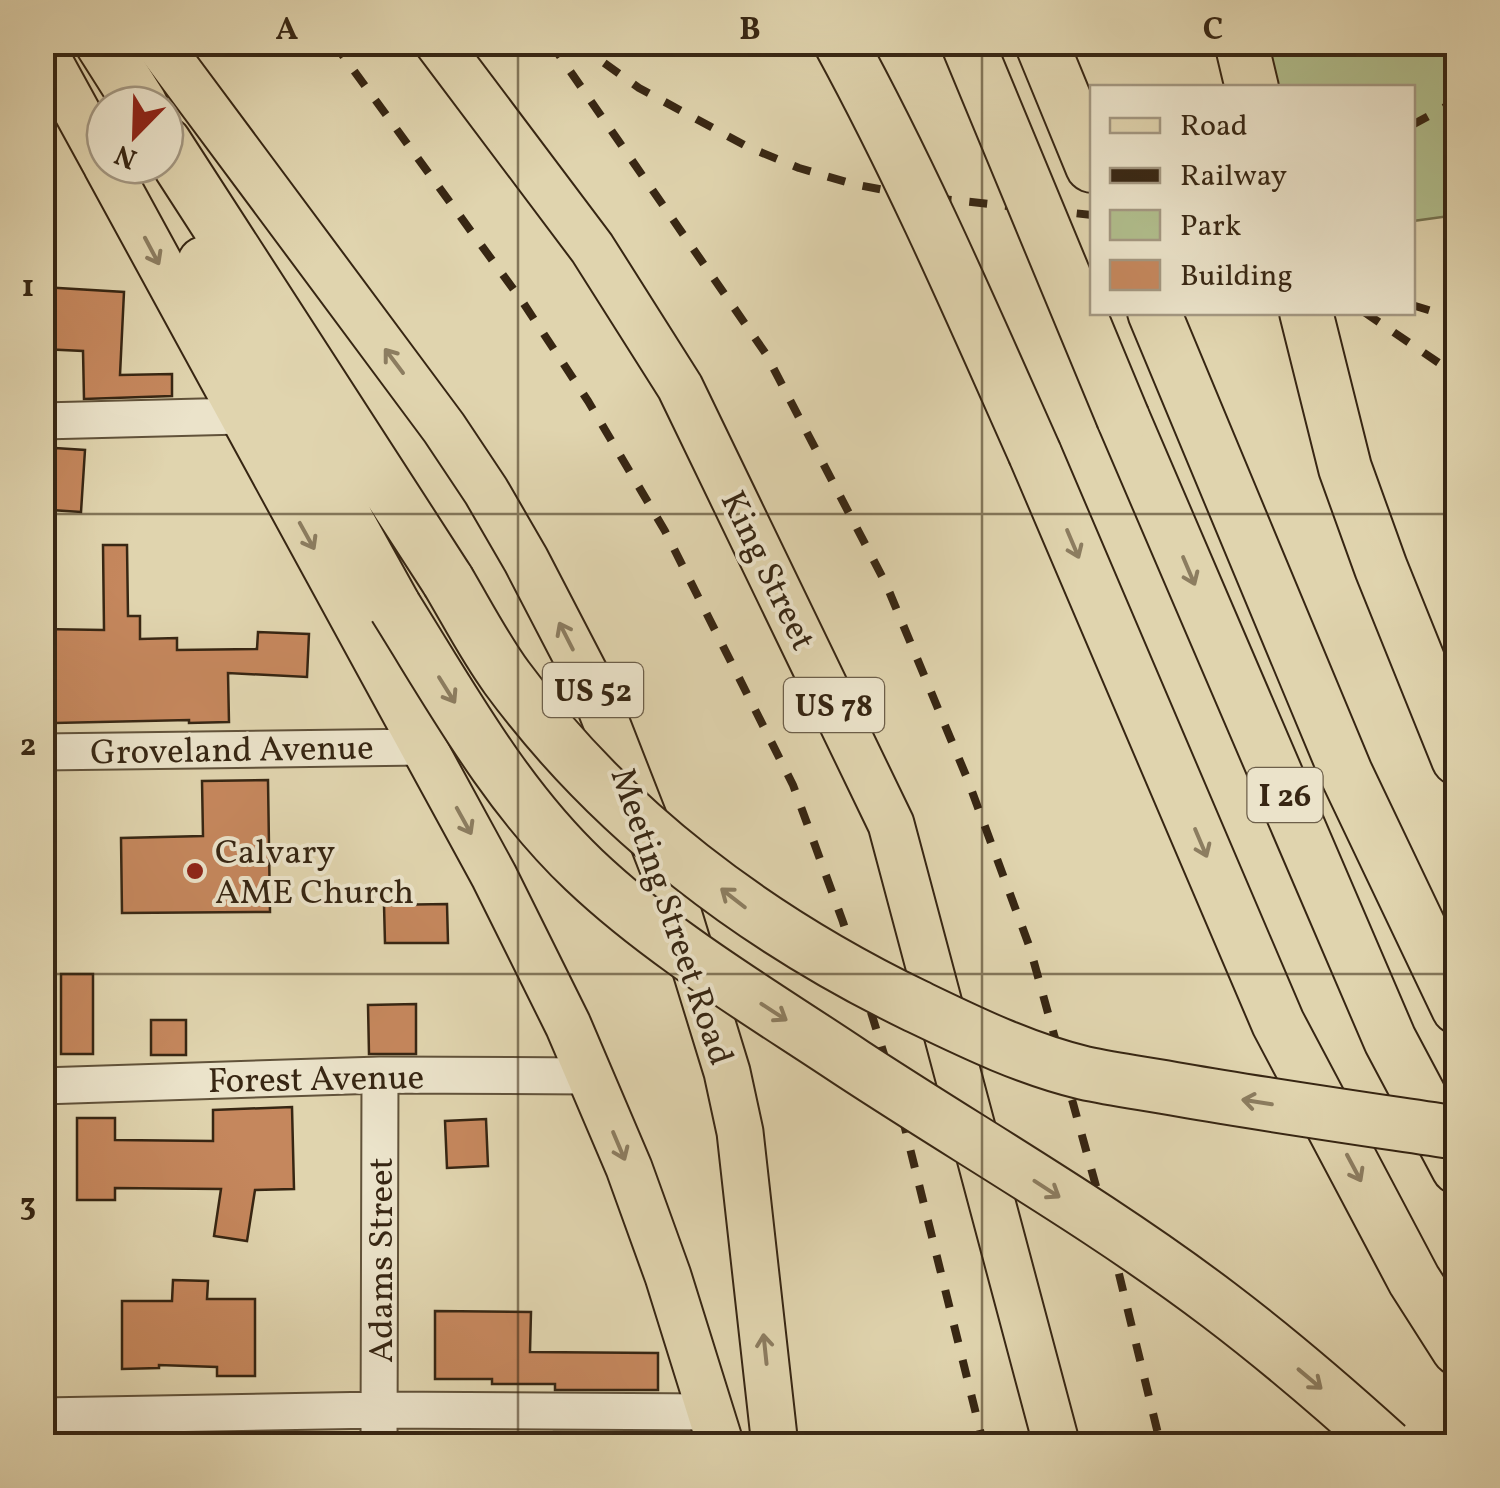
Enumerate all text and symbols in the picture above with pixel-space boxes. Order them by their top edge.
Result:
text: A [276,9,299,53]
text: B [739,9,761,53]
text: C [1203,9,1223,53]
north arrow [85,85,185,185]
legend [1090,85,1415,315]
text: Road [1180,106,1248,148]
text: N [109,134,143,178]
text: Railway [1180,156,1287,198]
text: Park [1180,206,1241,248]
one-way arrow [143,235,163,265]
text: Building [1180,256,1293,298]
text: 1 [22,266,34,310]
one-way arrow [383,348,404,375]
street label: King Street [707,484,826,659]
one-way arrow [298,521,318,551]
one-way arrow [1066,528,1084,558]
one-way arrow [1181,556,1199,586]
one-way arrow [556,622,575,652]
road number: US 52 [543,663,643,717]
one-way arrow [436,675,457,703]
road number: US 78 [784,678,884,732]
text: 2 [20,725,36,769]
street label: Groveland Avenue [90,726,374,778]
street label: Meeting Street Road [597,762,744,1072]
road number: I 26 [1248,768,1322,822]
one-way arrow [454,806,474,836]
one-way arrow [1193,827,1211,858]
place label: Calvary AME Church [215,830,414,918]
marker: Calvary AME Church [184,860,206,882]
one-way arrow [720,888,747,909]
one-way arrow [760,1001,788,1022]
street label: Forest Avenue [207,1055,425,1107]
one-way arrow [1242,1093,1274,1111]
one-way arrow [612,1130,630,1161]
one-way arrow [1345,1152,1365,1182]
street label: Adams Street [359,1157,407,1363]
one-way arrow [1032,1179,1060,1199]
text: 3 [20,1185,36,1229]
one-way arrow [755,1333,774,1365]
one-way arrow [1297,1367,1322,1390]

